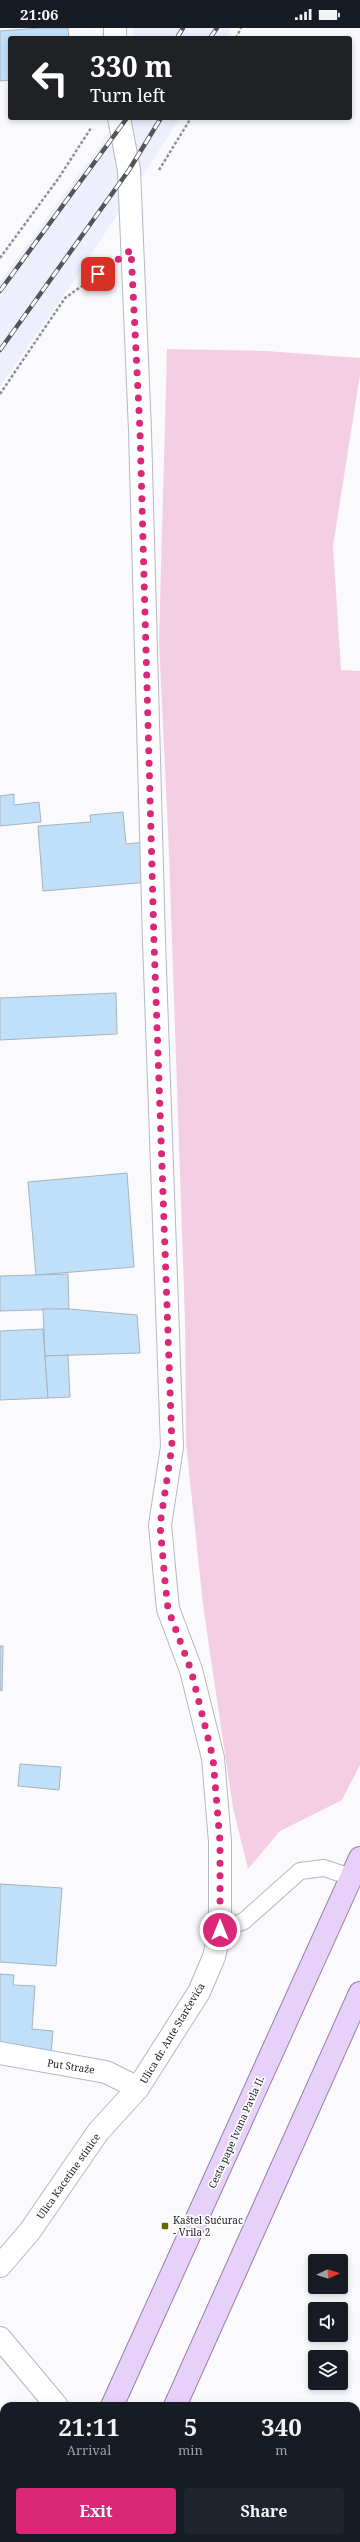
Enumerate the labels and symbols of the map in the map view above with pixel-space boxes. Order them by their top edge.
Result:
pin [81,257,115,291]
position arrow [199,1909,241,1951]
street label: Ulica dr. Ante Starčevića [136,1980,208,2086]
street label: Put Straže [46,2055,96,2077]
street label: Cesta pape Ivana Pavla II. [205,2073,267,2191]
street label: Ulica Kacetine stinice [33,2130,103,2222]
place label: Kaštel Sućurac - Vrila 2 [173,2213,243,2239]
marker: Kaštel Sućurac - Vrila 2 [160,2221,170,2231]
north arrow [308,2254,348,2294]

